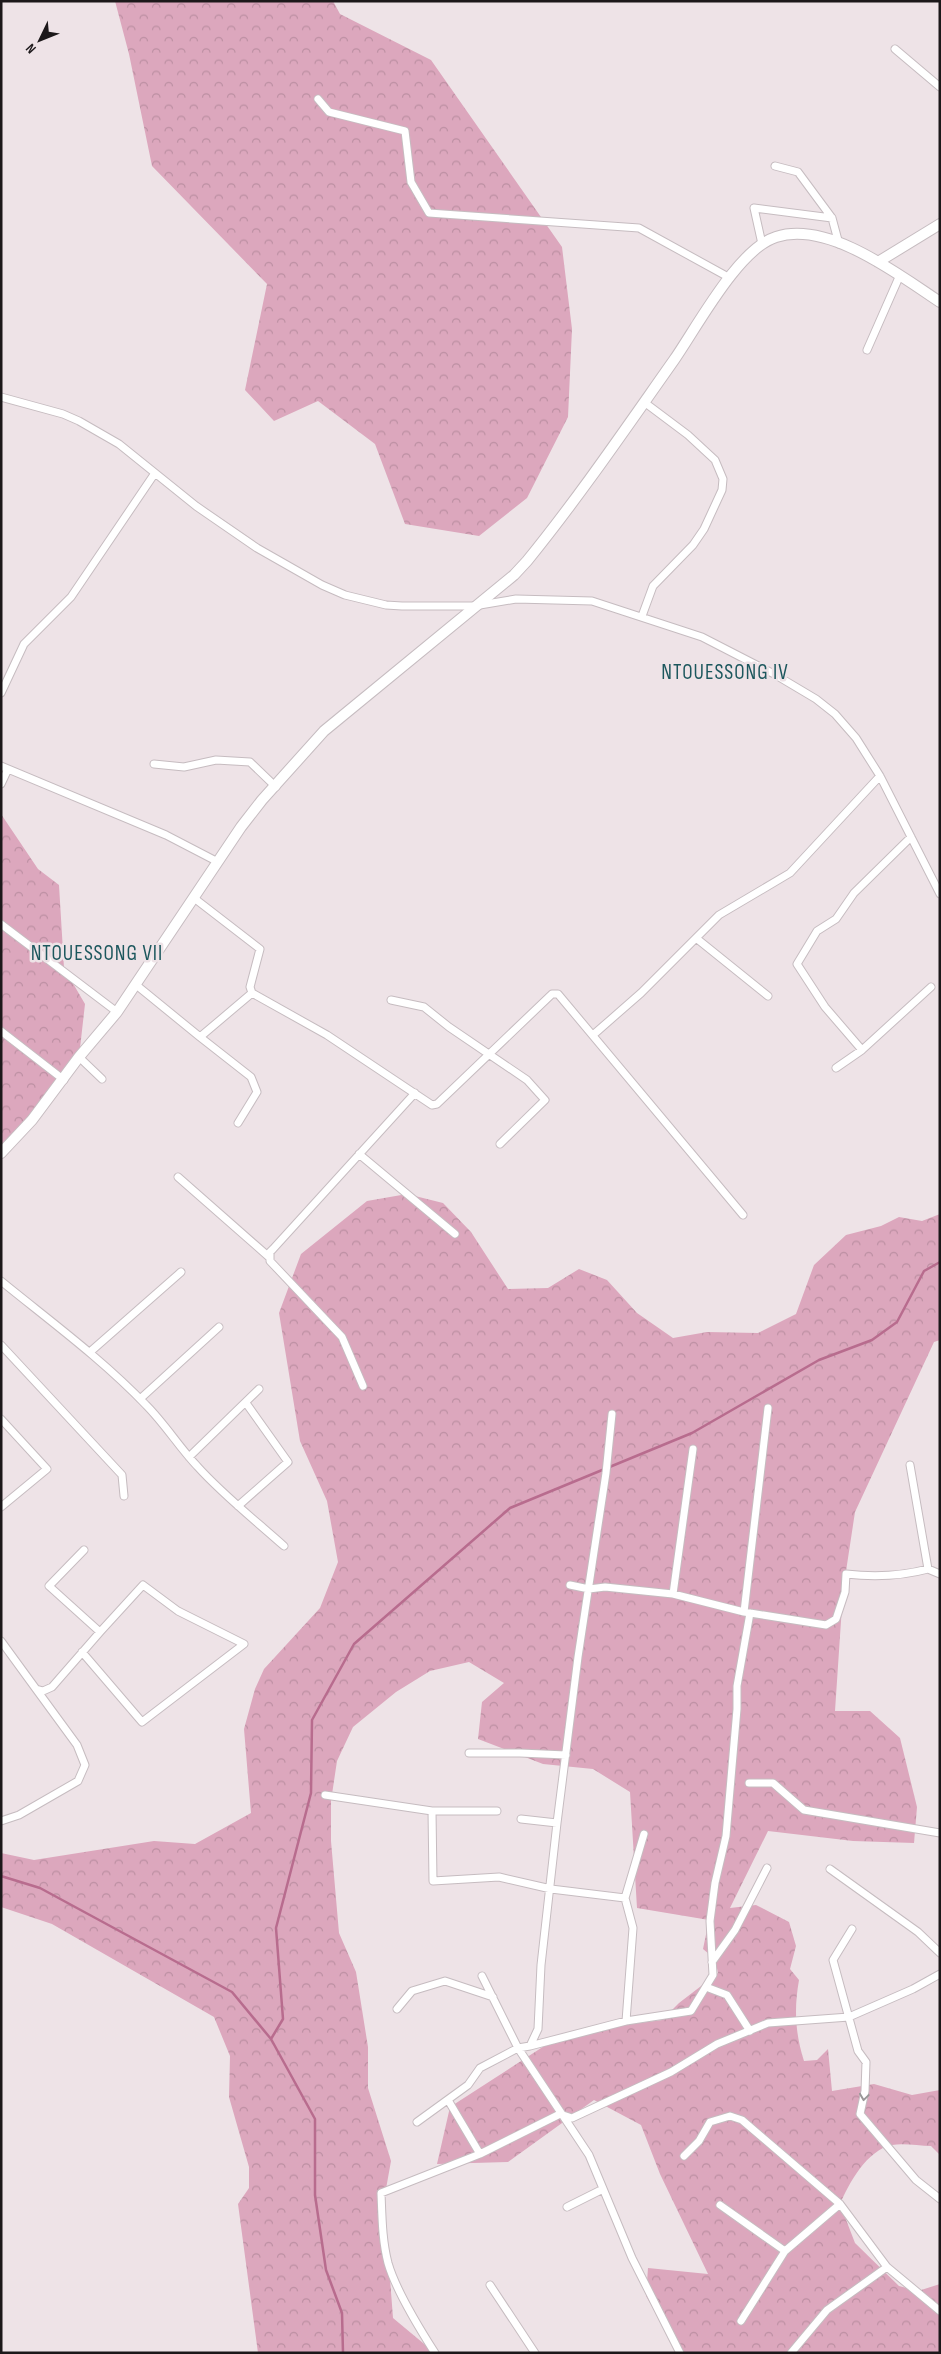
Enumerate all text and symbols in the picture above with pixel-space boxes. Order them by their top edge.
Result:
north arrow [15,15,65,65]
text: N [22,40,40,57]
district label: NTOUESSONG IV [661,660,789,685]
district label: NTOUESSONG VII [31,941,163,966]
one-way arrow [859,2093,869,2102]

